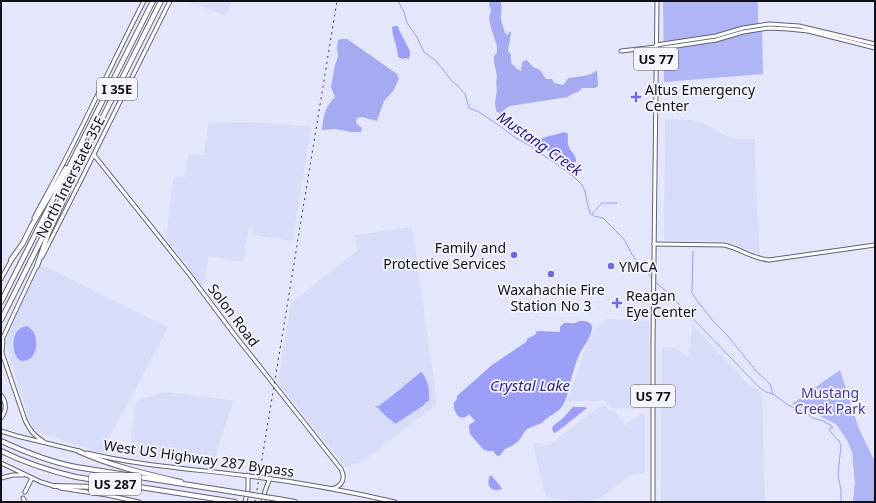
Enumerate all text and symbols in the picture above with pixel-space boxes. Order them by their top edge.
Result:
road number: US 77 [634,48,678,70]
road number: I 35E [97,78,137,100]
place label: Altus Emergency Center [645,80,756,115]
marker: Altus Emergency Center [630,91,642,103]
water label: Mustang Creek [494,106,587,180]
street label: North Interstate 35E [31,113,109,241]
place label: Family and Protective Services [383,238,506,273]
marker: Family and Protective Services [509,250,519,260]
place label: YMCA [619,257,657,276]
marker: YMCA [606,261,616,271]
marker: Waxahachie Fire Station No 3 [546,269,556,279]
street label: Solon Road [204,280,264,350]
place label: Waxahachie Fire Station No 3 [497,280,605,315]
place label: Reagan Eye Center [626,286,697,321]
marker: Reagan Eye Center [611,297,623,309]
water label: Crystal Lake [490,375,570,395]
park label: Mustang Creek Park [795,383,866,418]
road number: US 77 [631,385,675,407]
street label: West US Highway 287 Bypass [102,435,296,481]
road number: US 287 [89,473,141,495]

